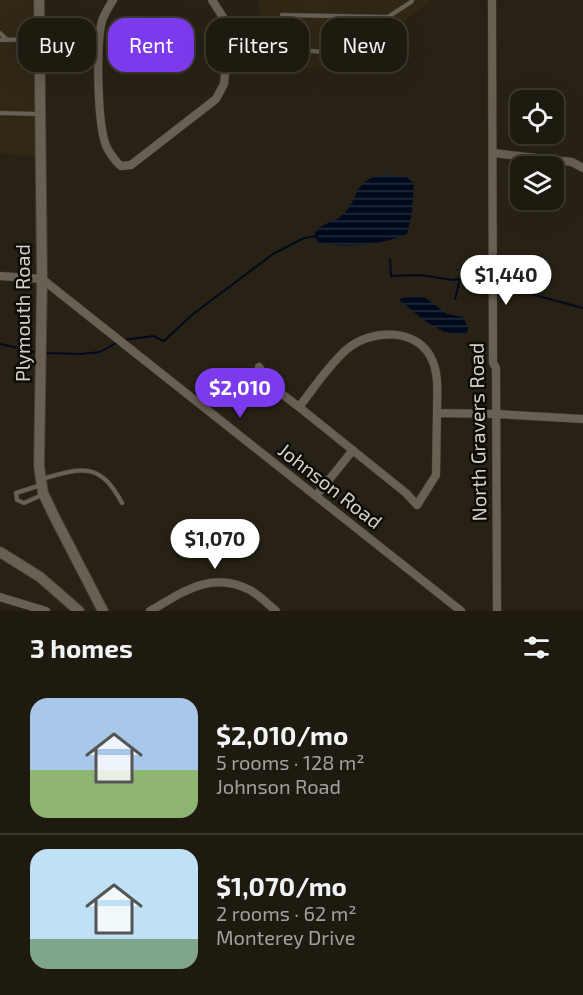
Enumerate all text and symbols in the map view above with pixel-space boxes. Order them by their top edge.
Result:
chip: Buy [18,18,96,72]
chip: Rent [108,18,194,72]
chip: Filters [206,18,309,72]
chip: New [321,18,407,72]
map controls [510,90,564,210]
button: locate [510,90,564,144]
button: layers [510,156,564,210]
street label: Plymouth Road [10,244,34,382]
pin: $1,440 [457,255,555,306]
text: $1,440 [474,262,538,286]
street label: North Gravers Road [463,342,491,522]
pin: $2,010 [191,368,289,419]
text: $2,010 [209,375,271,399]
street label: Johnson Road [274,437,387,533]
pin: $1,070 [166,519,264,570]
text: $1,070 [185,526,245,550]
icon: filters [520,631,553,664]
text: 3 homes [30,632,133,663]
text: $2,010/mo [216,719,348,750]
icon: home [78,722,150,794]
text: 5 rooms · 128 m² [216,750,365,774]
text: Johnson Road [216,774,341,798]
text: $1,070/mo [216,870,347,901]
icon: home [78,873,150,945]
text: 2 rooms · 62 m² [216,901,356,925]
text: Monterey Drive [216,925,355,949]

